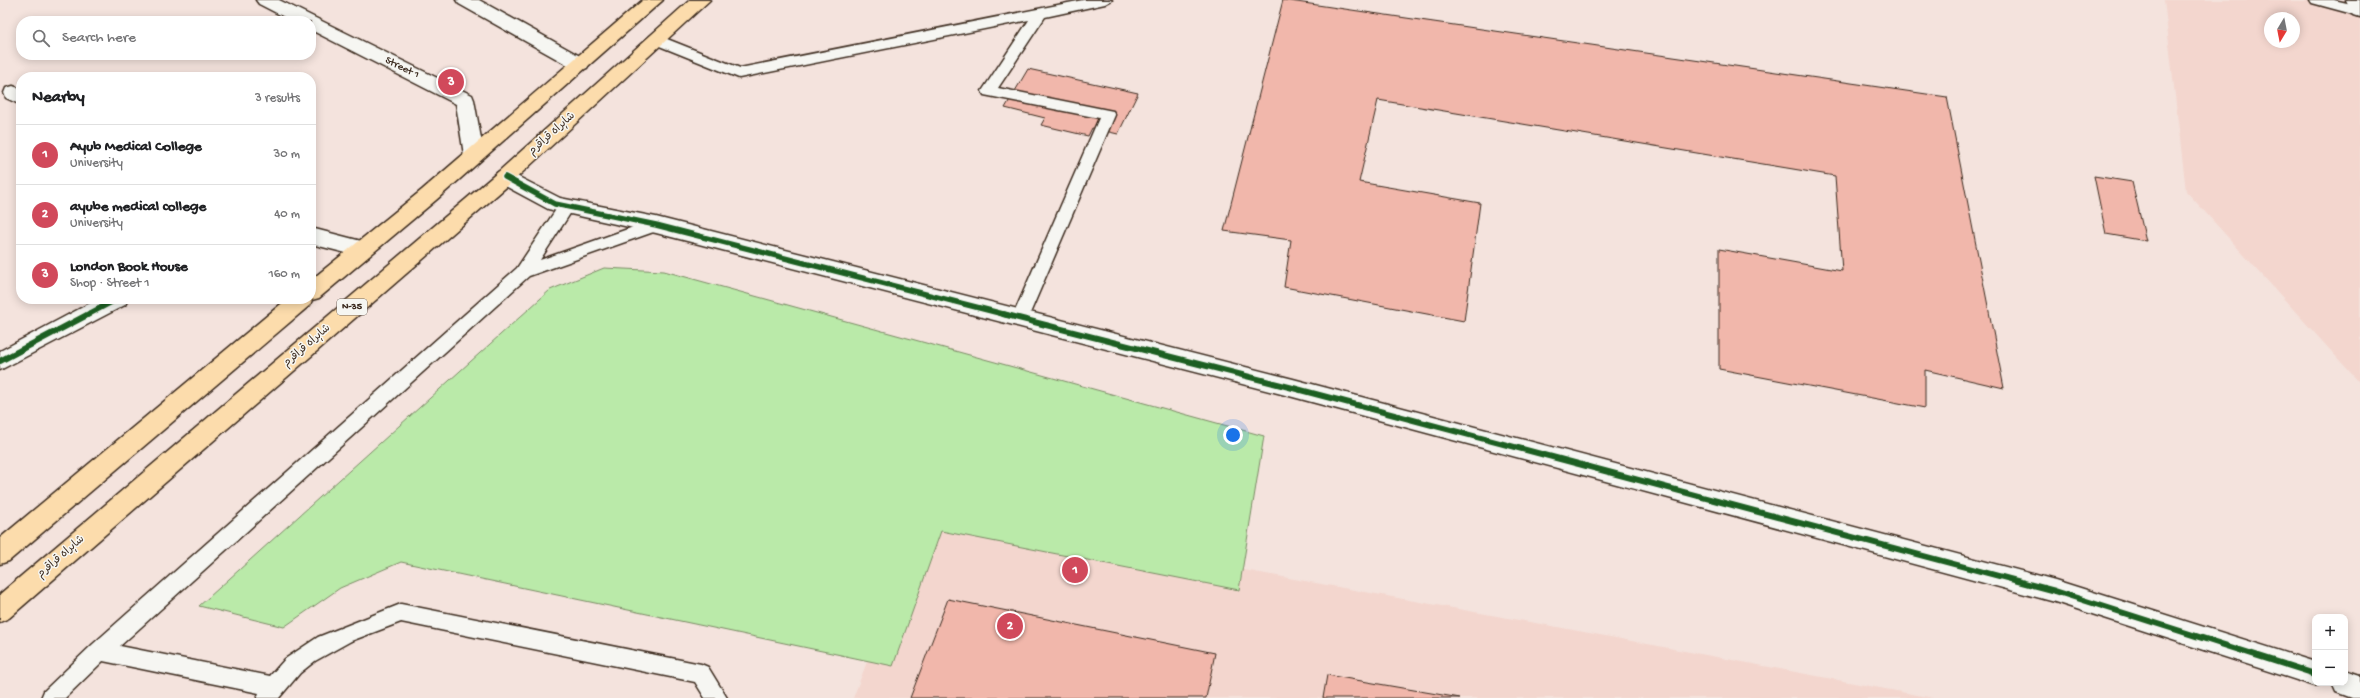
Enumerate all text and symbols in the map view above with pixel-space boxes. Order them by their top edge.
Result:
north arrow [2264,12,2300,48]
search box [16,16,316,60]
icon: search [30,27,52,49]
text: Search here [62,29,136,47]
street label: Street 1 [383,55,421,81]
pin: 3 [438,67,464,97]
text: Nearby [32,88,85,108]
text: 3 results [255,91,300,106]
street label: شاہراہ قراقرم [526,109,578,159]
text: Ayub Medical College [70,138,202,156]
text: 1 [42,147,48,162]
text: 30 m [274,147,300,162]
text: University [70,156,123,171]
text: ayube medical college [70,198,206,216]
text: 2 [42,207,48,222]
text: 40 m [274,207,300,222]
text: University [70,216,123,231]
text: London Book House [70,258,188,276]
text: 3 [42,267,48,282]
text: 160 m [268,267,300,282]
text: Shop · Street 1 [70,276,149,291]
road number: N-35 [337,299,367,315]
street label: شاہراہ قراقرم [280,322,334,370]
your location [1223,425,1243,445]
street label: شاہراہ قراقرم [34,533,88,581]
pin: 1 [1062,555,1088,585]
pin: 2 [997,611,1023,641]
map controls [2312,614,2348,686]
button: + [2312,614,2348,650]
button: − [2312,650,2348,686]

